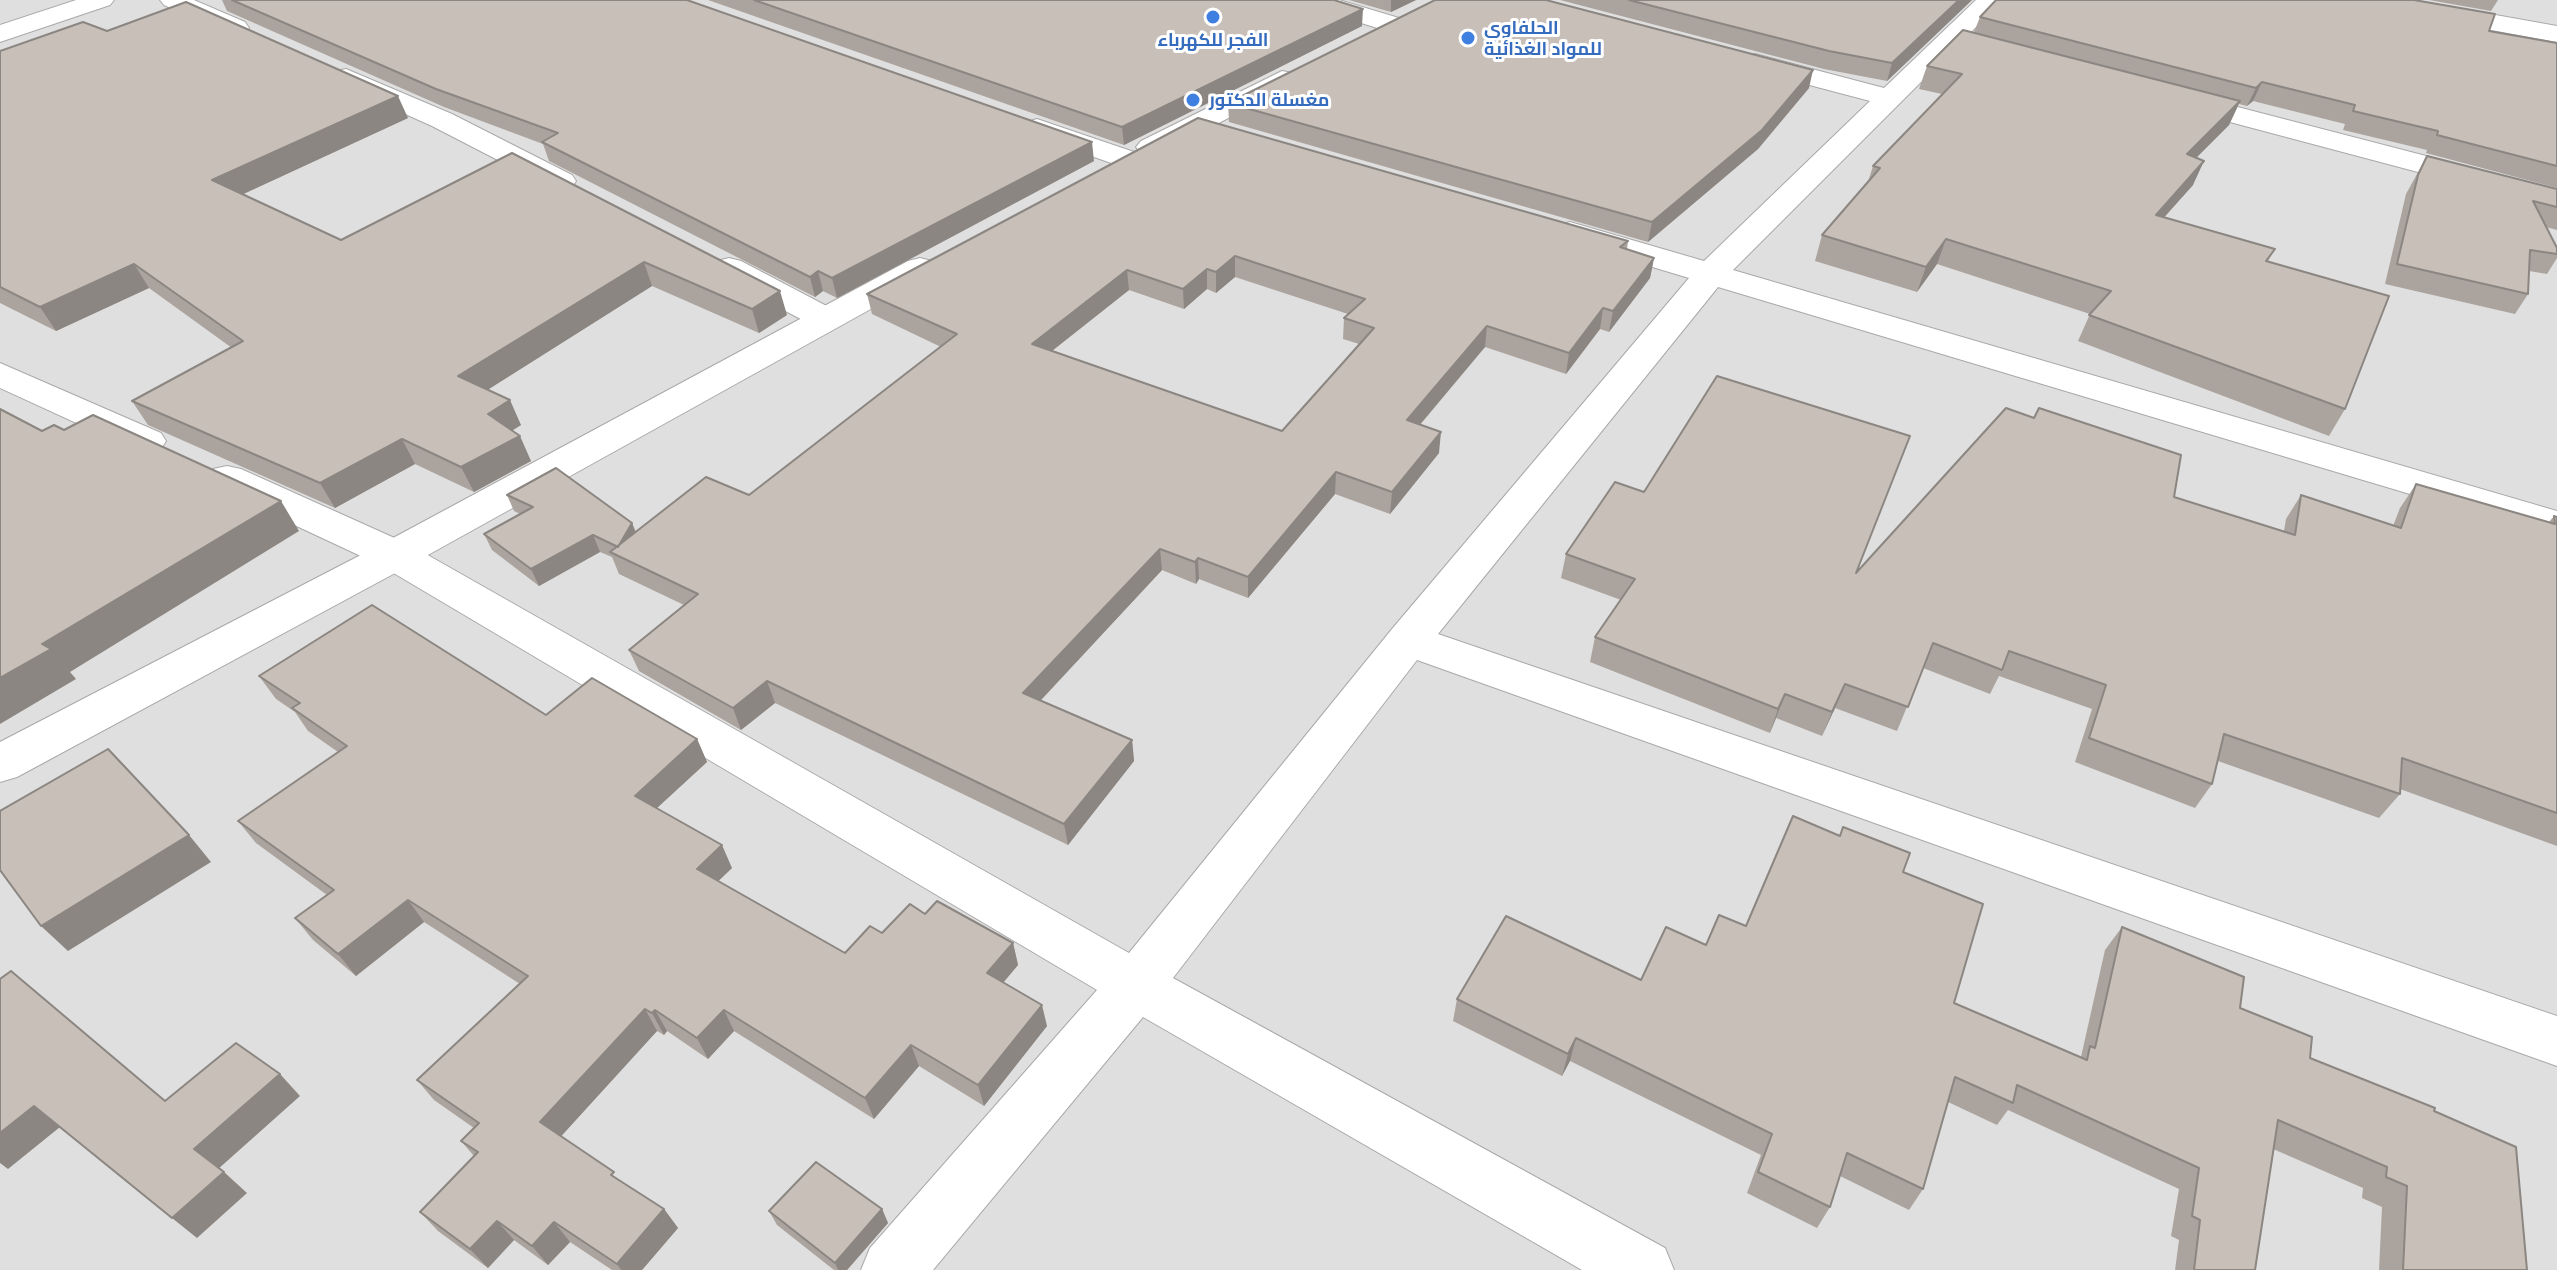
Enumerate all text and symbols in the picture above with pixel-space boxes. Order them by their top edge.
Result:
marker: الفجر للكهرباء [1204,8,1222,26]
place label: الحلفاوي للمواد الغذائية [1484,17,1602,60]
place label: الفجر للكهرباء [1158,29,1268,51]
marker: الحلفاوي للمواد الغذائية [1459,29,1477,47]
place label: مغسلة الدكتور [1209,89,1329,111]
marker: مغسلة الدكتور [1184,91,1202,109]

